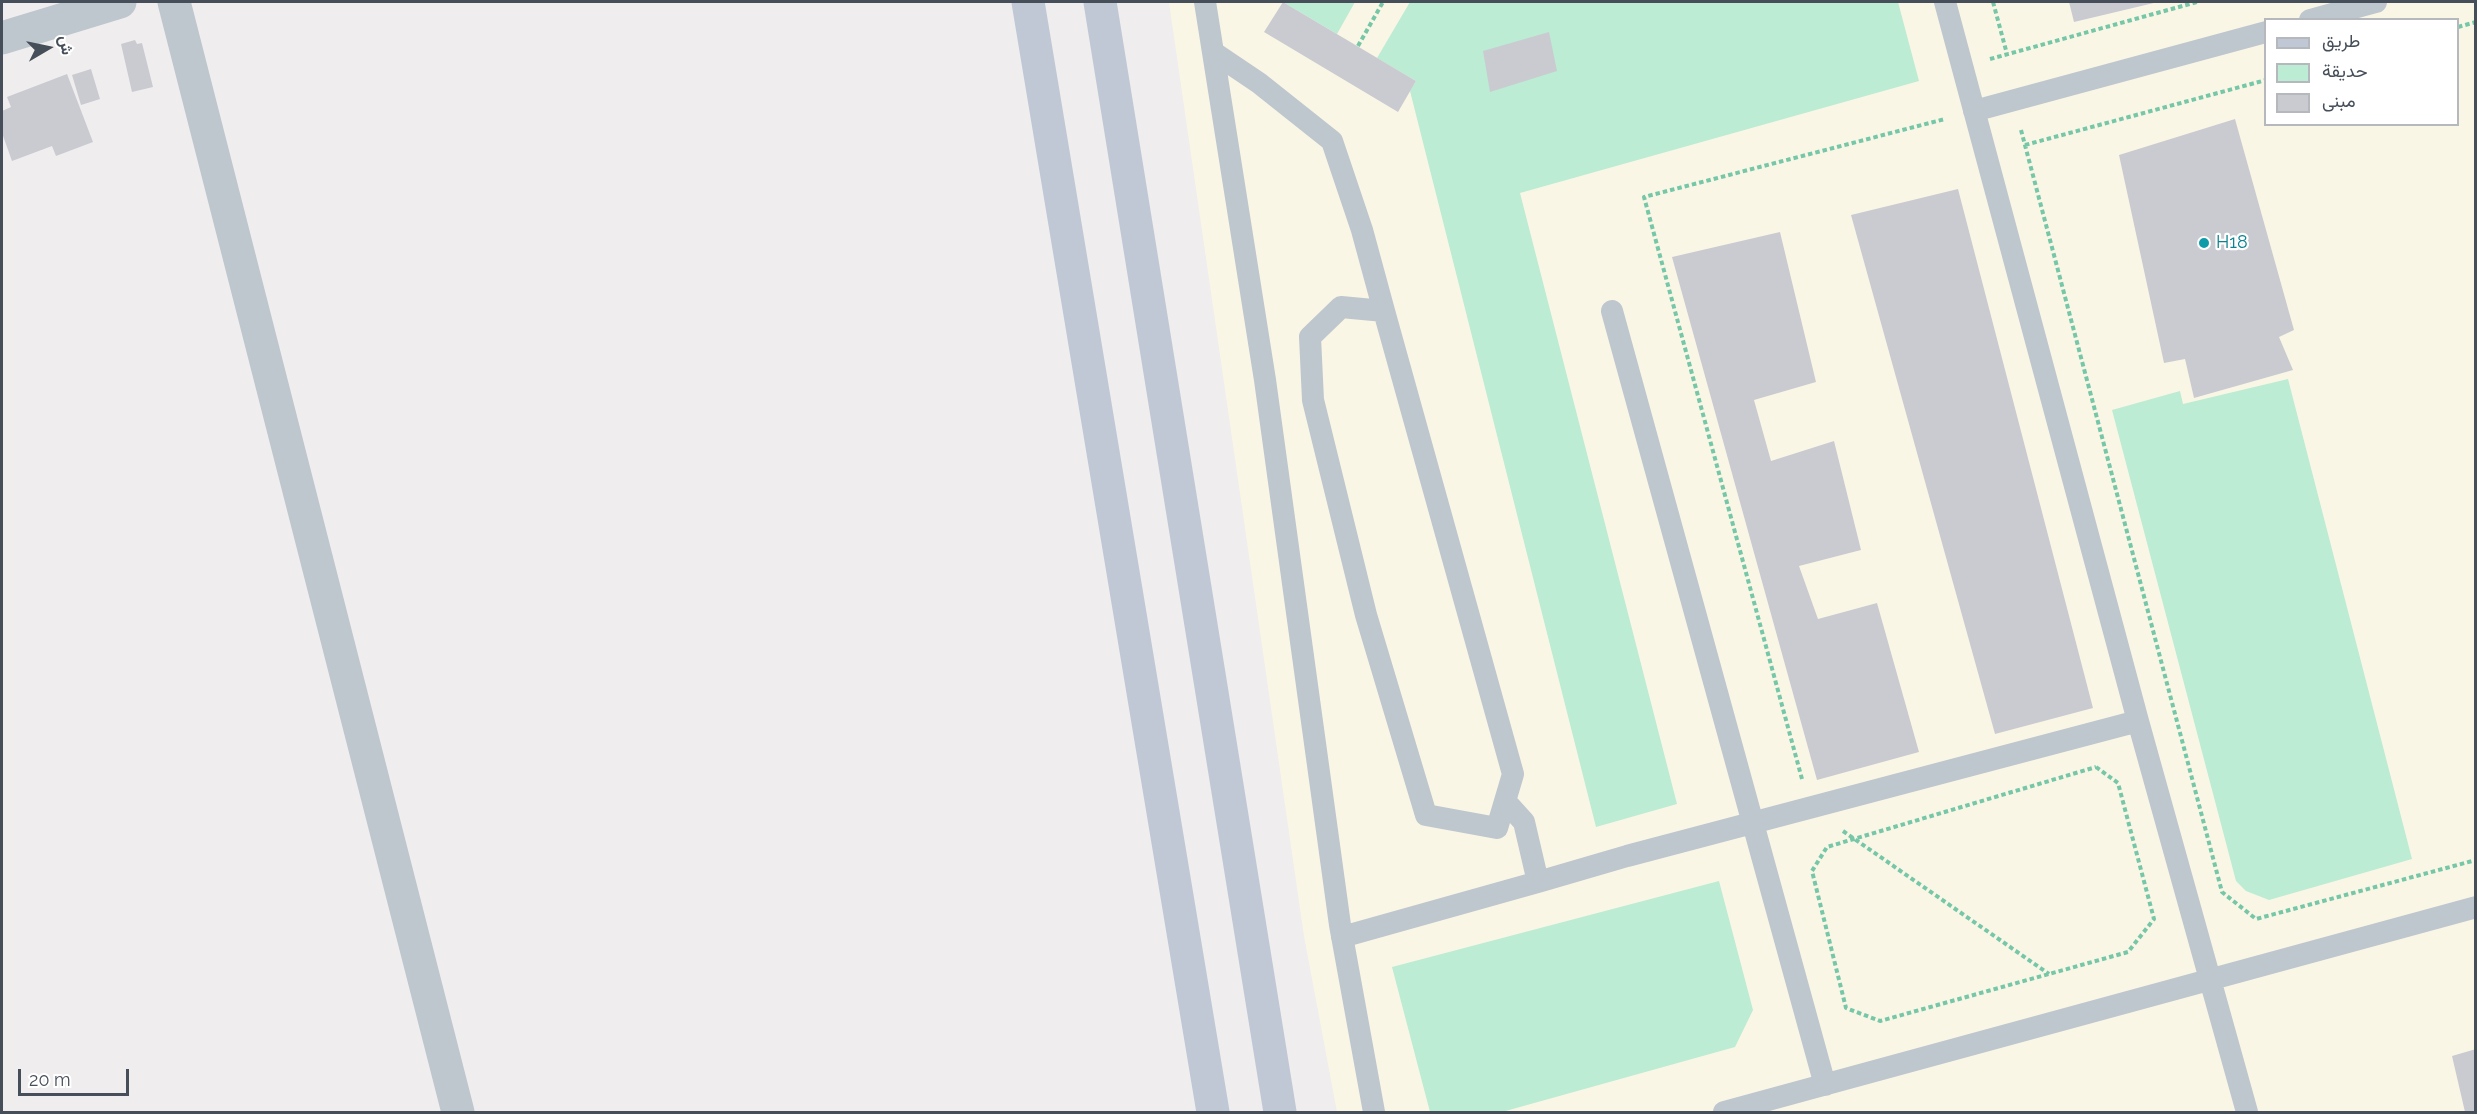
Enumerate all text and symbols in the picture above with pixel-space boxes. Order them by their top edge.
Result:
north arrow [18,18,78,78]
legend [2264,18,2459,126]
text: طريق [2322,30,2360,51]
text: ش [55,34,77,56]
text: حديقة [2322,60,2368,81]
text: مبنى [2322,90,2356,111]
place label: H18 [2216,232,2248,254]
marker: H18 [2197,236,2211,250]
scale bar [21,1057,132,1095]
text: 20 m [29,1069,71,1090]

